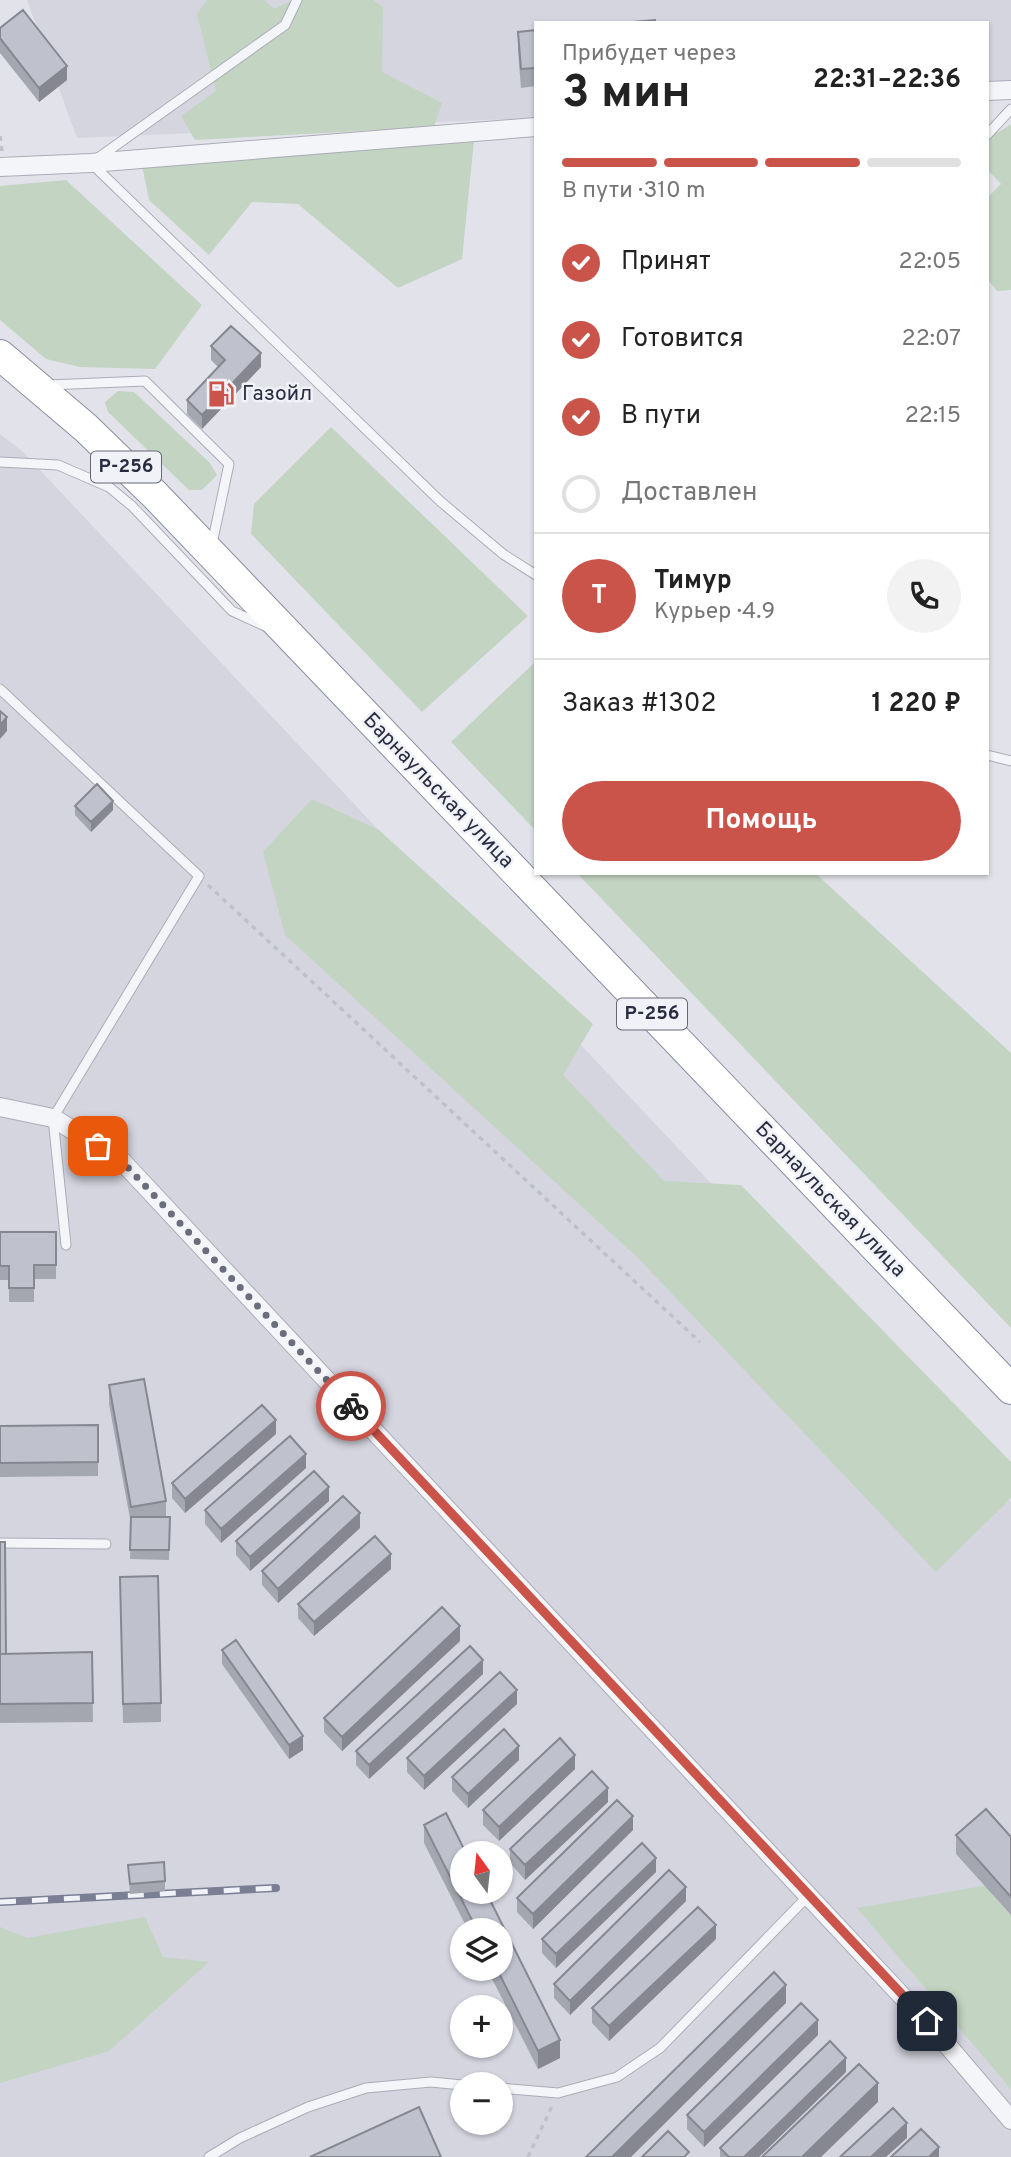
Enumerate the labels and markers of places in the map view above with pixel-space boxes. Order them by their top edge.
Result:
fuel station icon: Газойл [206,379,236,409]
place label: Газойл [242,381,312,408]
pin [68,1116,128,1176]
pin [897,1991,957,2051]

